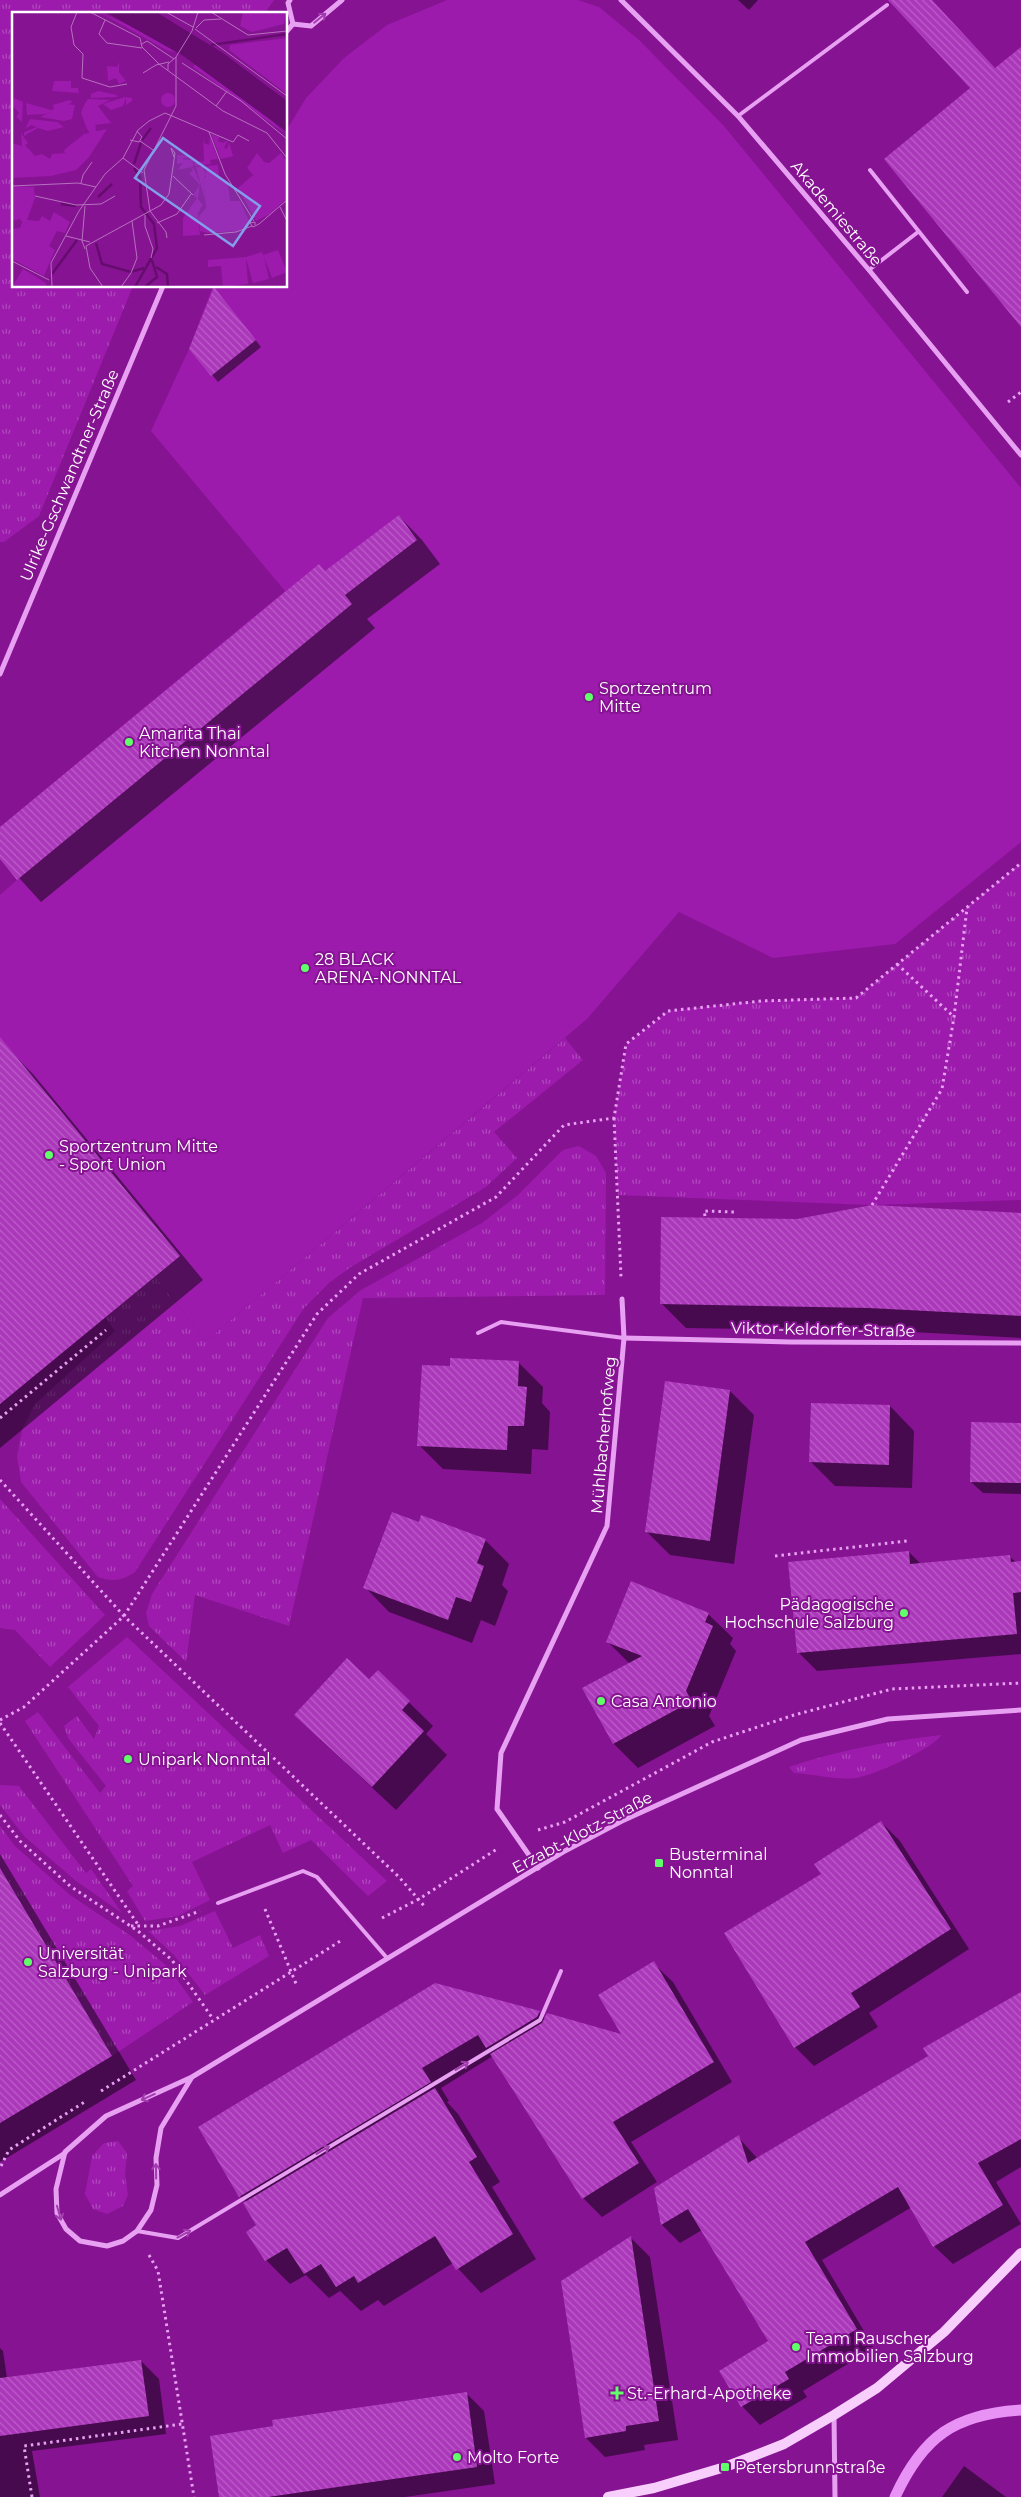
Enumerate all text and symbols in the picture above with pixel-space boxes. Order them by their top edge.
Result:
inset map [12,12,288,288]
one-way arrow [313,13,326,24]
street label: Akademiestraße [787,157,886,270]
street label: Ulrike-Gschwandtner-Straße [16,366,123,584]
place label: Sportzentrum Mitte [599,679,712,716]
marker: Sportzentrum Mitte [583,691,595,703]
place label: Amarita Thai Kitchen Nonntal [139,724,270,761]
marker: Amarita Thai Kitchen Nonntal [123,736,135,748]
place label: 28 BLACK ARENA-NONNTAL [315,950,462,987]
marker: 28 BLACK ARENA-NONNTAL [299,962,311,974]
place label: Sportzentrum Mitte - Sport Union [59,1137,218,1174]
marker: Sportzentrum Mitte - Sport Union [43,1149,55,1161]
street label: Viktor-Keldorfer-Straße [731,1318,915,1341]
street label: Mühlbacherhofweg [587,1356,620,1515]
place label: Pädagogische Hochschule Salzburg [724,1595,894,1632]
marker: Pädagogische Hochschule Salzburg [898,1607,910,1619]
place label: Casa Antonio [611,1692,717,1711]
marker: Casa Antonio [595,1695,607,1707]
place label: Unipark Nonntal [138,1750,271,1769]
marker: Unipark Nonntal [122,1753,134,1765]
street label: Erzabt-Klotz-Straße [509,1787,656,1877]
place label: Busterminal Nonntal [669,1845,768,1882]
marker: Busterminal Nonntal [653,1857,665,1869]
place label: Universität Salzburg - Unipark [38,1944,187,1981]
marker: Universität Salzburg - Unipark [22,1956,34,1968]
one-way arrow [455,2061,469,2071]
one-way arrow [141,2093,156,2103]
one-way arrow [316,2145,330,2155]
one-way arrow [152,2164,161,2180]
one-way arrow [54,2204,64,2220]
one-way arrow [176,2229,191,2238]
place label: Team Rauscher Immobilien Salzburg [806,2329,974,2366]
marker: Team Rauscher Immobilien Salzburg [790,2341,802,2353]
place label: St.-Erhard-Apotheke [627,2384,791,2403]
marker: St.-Erhard-Apotheke [611,2387,623,2399]
place label: Molto Forte [467,2448,559,2467]
marker: Molto Forte [451,2451,463,2463]
place label: Petersbrunnstraße [735,2458,886,2477]
marker: Petersbrunnstraße [719,2461,731,2473]

